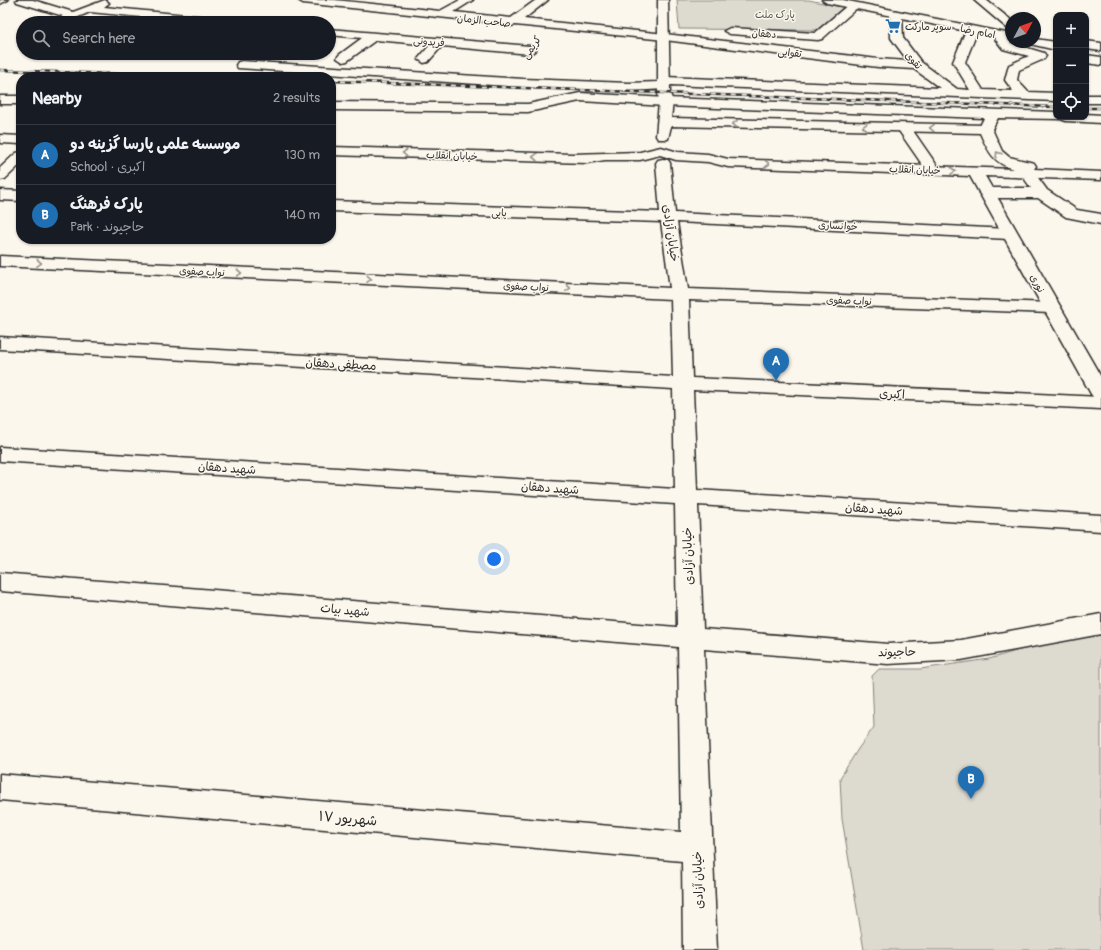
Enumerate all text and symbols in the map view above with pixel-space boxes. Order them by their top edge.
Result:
park label: پارک ملت [755,9,795,21]
street label: صاحب الزمان [457,12,511,30]
north arrow [1005,12,1041,48]
map controls [1053,12,1089,120]
button: + [1053,12,1089,48]
search box [16,16,336,60]
supermarket icon: سوپر مارکت [884,17,902,35]
place label: سوپر مارکت [905,21,952,33]
street label: امام رضا [959,23,996,42]
icon: search [30,27,52,49]
street label: دهقان [751,27,777,41]
text: Search here [62,29,135,48]
street label: کریمی [520,34,545,62]
street label: فریدونی [413,35,445,50]
street label: تقوایی [777,46,803,61]
button: − [1053,48,1089,84]
street label: تقوی [902,49,924,72]
button: locate [1053,84,1089,120]
text: Nearby [32,88,81,109]
text: 2 results [273,90,320,106]
one-way arrow [732,120,738,128]
one-way arrow [862,123,868,131]
one-way arrow [929,124,935,132]
text: موسسه علمی پارسا گزینه دو [70,135,240,154]
text: A [41,147,49,163]
text: 130 m [284,147,320,163]
one-way arrow [402,149,408,158]
street label: خیابان انقلاب [426,149,478,163]
one-way arrow [996,151,1003,158]
one-way arrow [532,153,538,161]
text: School · اکبری [70,159,145,175]
one-way arrow [764,160,770,168]
street label: خیابان انقلاب [889,163,941,177]
one-way arrow [950,167,956,175]
text: پارک فرهنگ [70,195,143,214]
street label: خیابان آزادی [659,203,682,263]
text: B [41,207,49,223]
text: 140 m [284,207,320,223]
street label: پاپی [491,207,507,220]
text: Park · حاجیوند [70,219,144,235]
street label: خوانساری [818,219,858,233]
one-way arrow [36,259,42,268]
street label: نواب صفوی [179,265,225,279]
one-way arrow [236,268,242,277]
street label: نوری [1027,272,1047,295]
one-way arrow [366,275,372,283]
street label: نواب صفوی [503,280,549,294]
one-way arrow [565,284,571,293]
street label: نواب صفوی [826,294,872,308]
pin: A [763,348,789,381]
street label: مصطفی دهقان [305,355,377,374]
street label: اکبری [879,386,905,403]
street label: شهید دهقان [197,459,257,478]
street label: شهید دهقان [520,479,580,498]
street label: شهید دهقان [844,500,904,519]
street label: خیابان آزادی [680,527,697,585]
your location [484,549,504,569]
street label: شهید بیات [320,601,370,620]
street label: حاجیوند [878,645,916,660]
pin: B [958,766,984,799]
street label: ۱۷ شهریور [318,807,378,830]
street label: خیابان آزادی [690,851,707,909]

